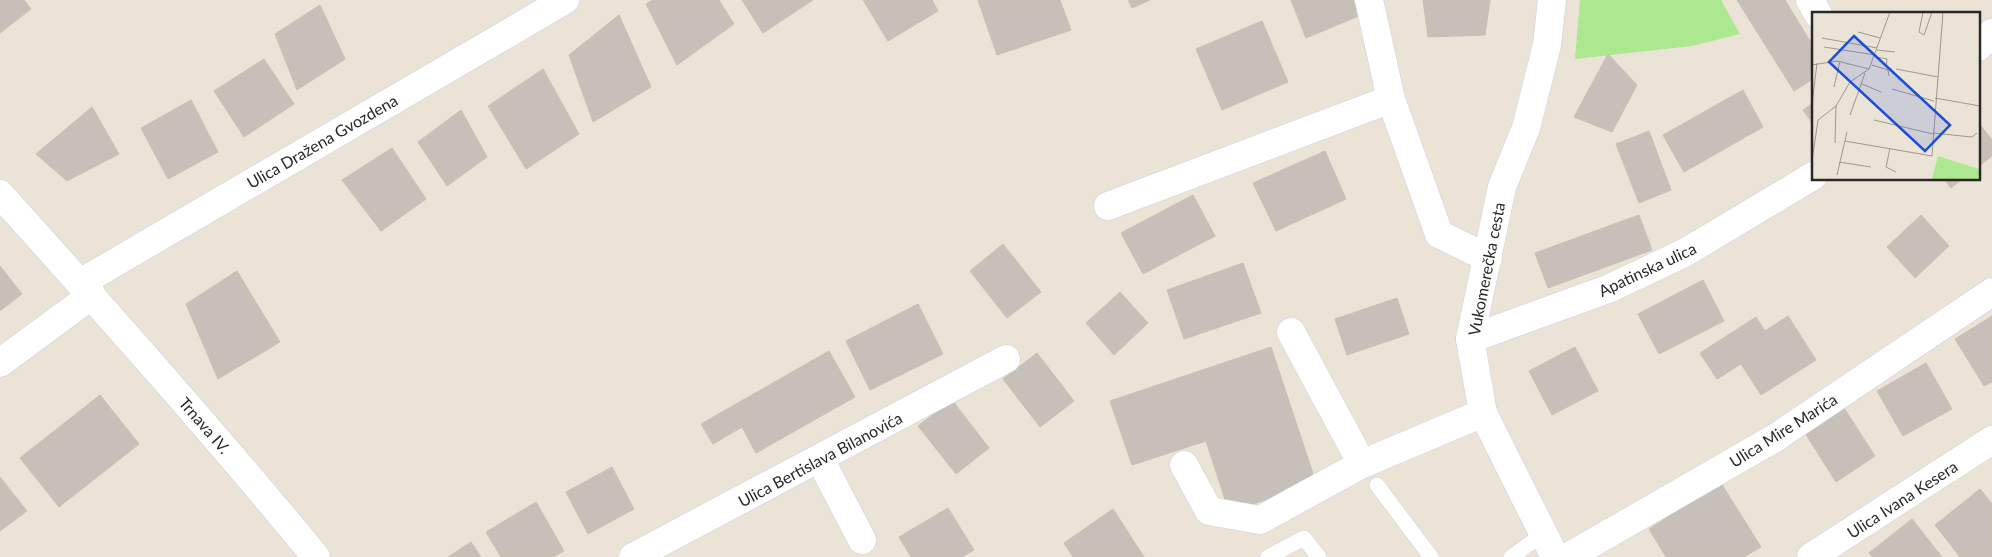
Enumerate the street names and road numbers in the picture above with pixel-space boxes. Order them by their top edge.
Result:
street label: Ulica Dražena Gvozdena [243,90,401,192]
street label: Vukomerečka cesta [1464,201,1508,337]
street label: Apatinska ulica [1595,238,1699,300]
street label: Ulica Mire Marića [1726,389,1840,471]
street label: Trnava IV. [175,393,235,457]
street label: Ulica Bertislava Bilanovića [735,408,905,510]
street label: Ulica Ivana Kesera [1843,456,1961,542]

